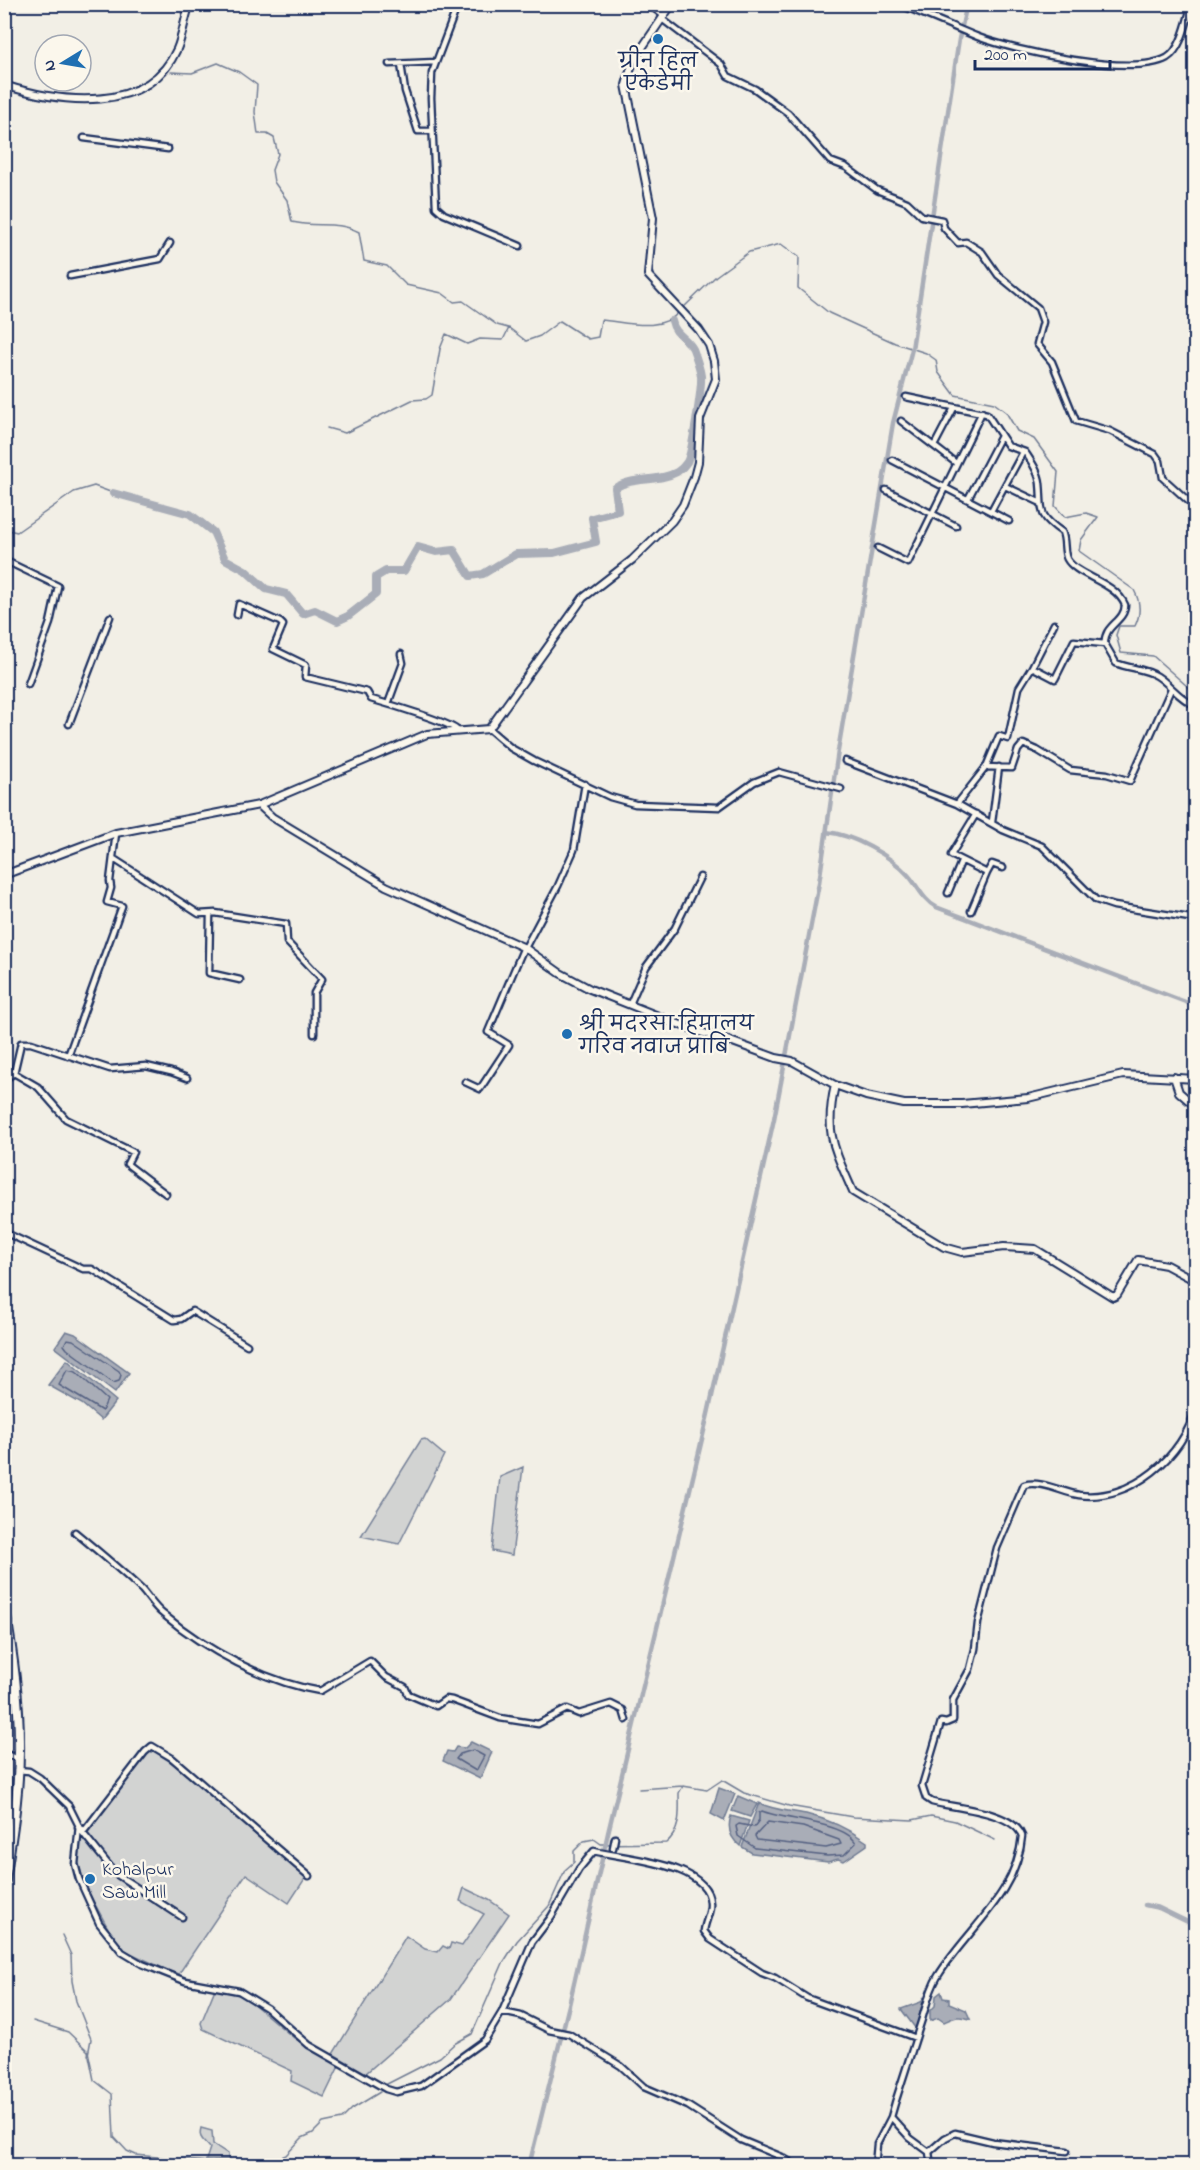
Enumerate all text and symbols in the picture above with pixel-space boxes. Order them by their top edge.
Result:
marker: ग्रीन हिल एकेडेमी [651,32,665,46]
north arrow [33,33,93,93]
scale bar [975,33,1110,71]
text: 200 m [984,43,1027,69]
place label: ग्रीन हिल एकेडेमी [617,45,699,100]
text: N [37,58,63,73]
place label: श्री मदरसा हिमालय गरिव नवाज प्राबि [578,1008,755,1063]
marker: श्री मदरसा हिमालय गरिव नवाज प्राबि [560,1027,574,1041]
place label: Kohalpur Saw Mill [102,1856,174,1908]
marker: Kohalpur Saw Mill [83,1872,97,1886]

